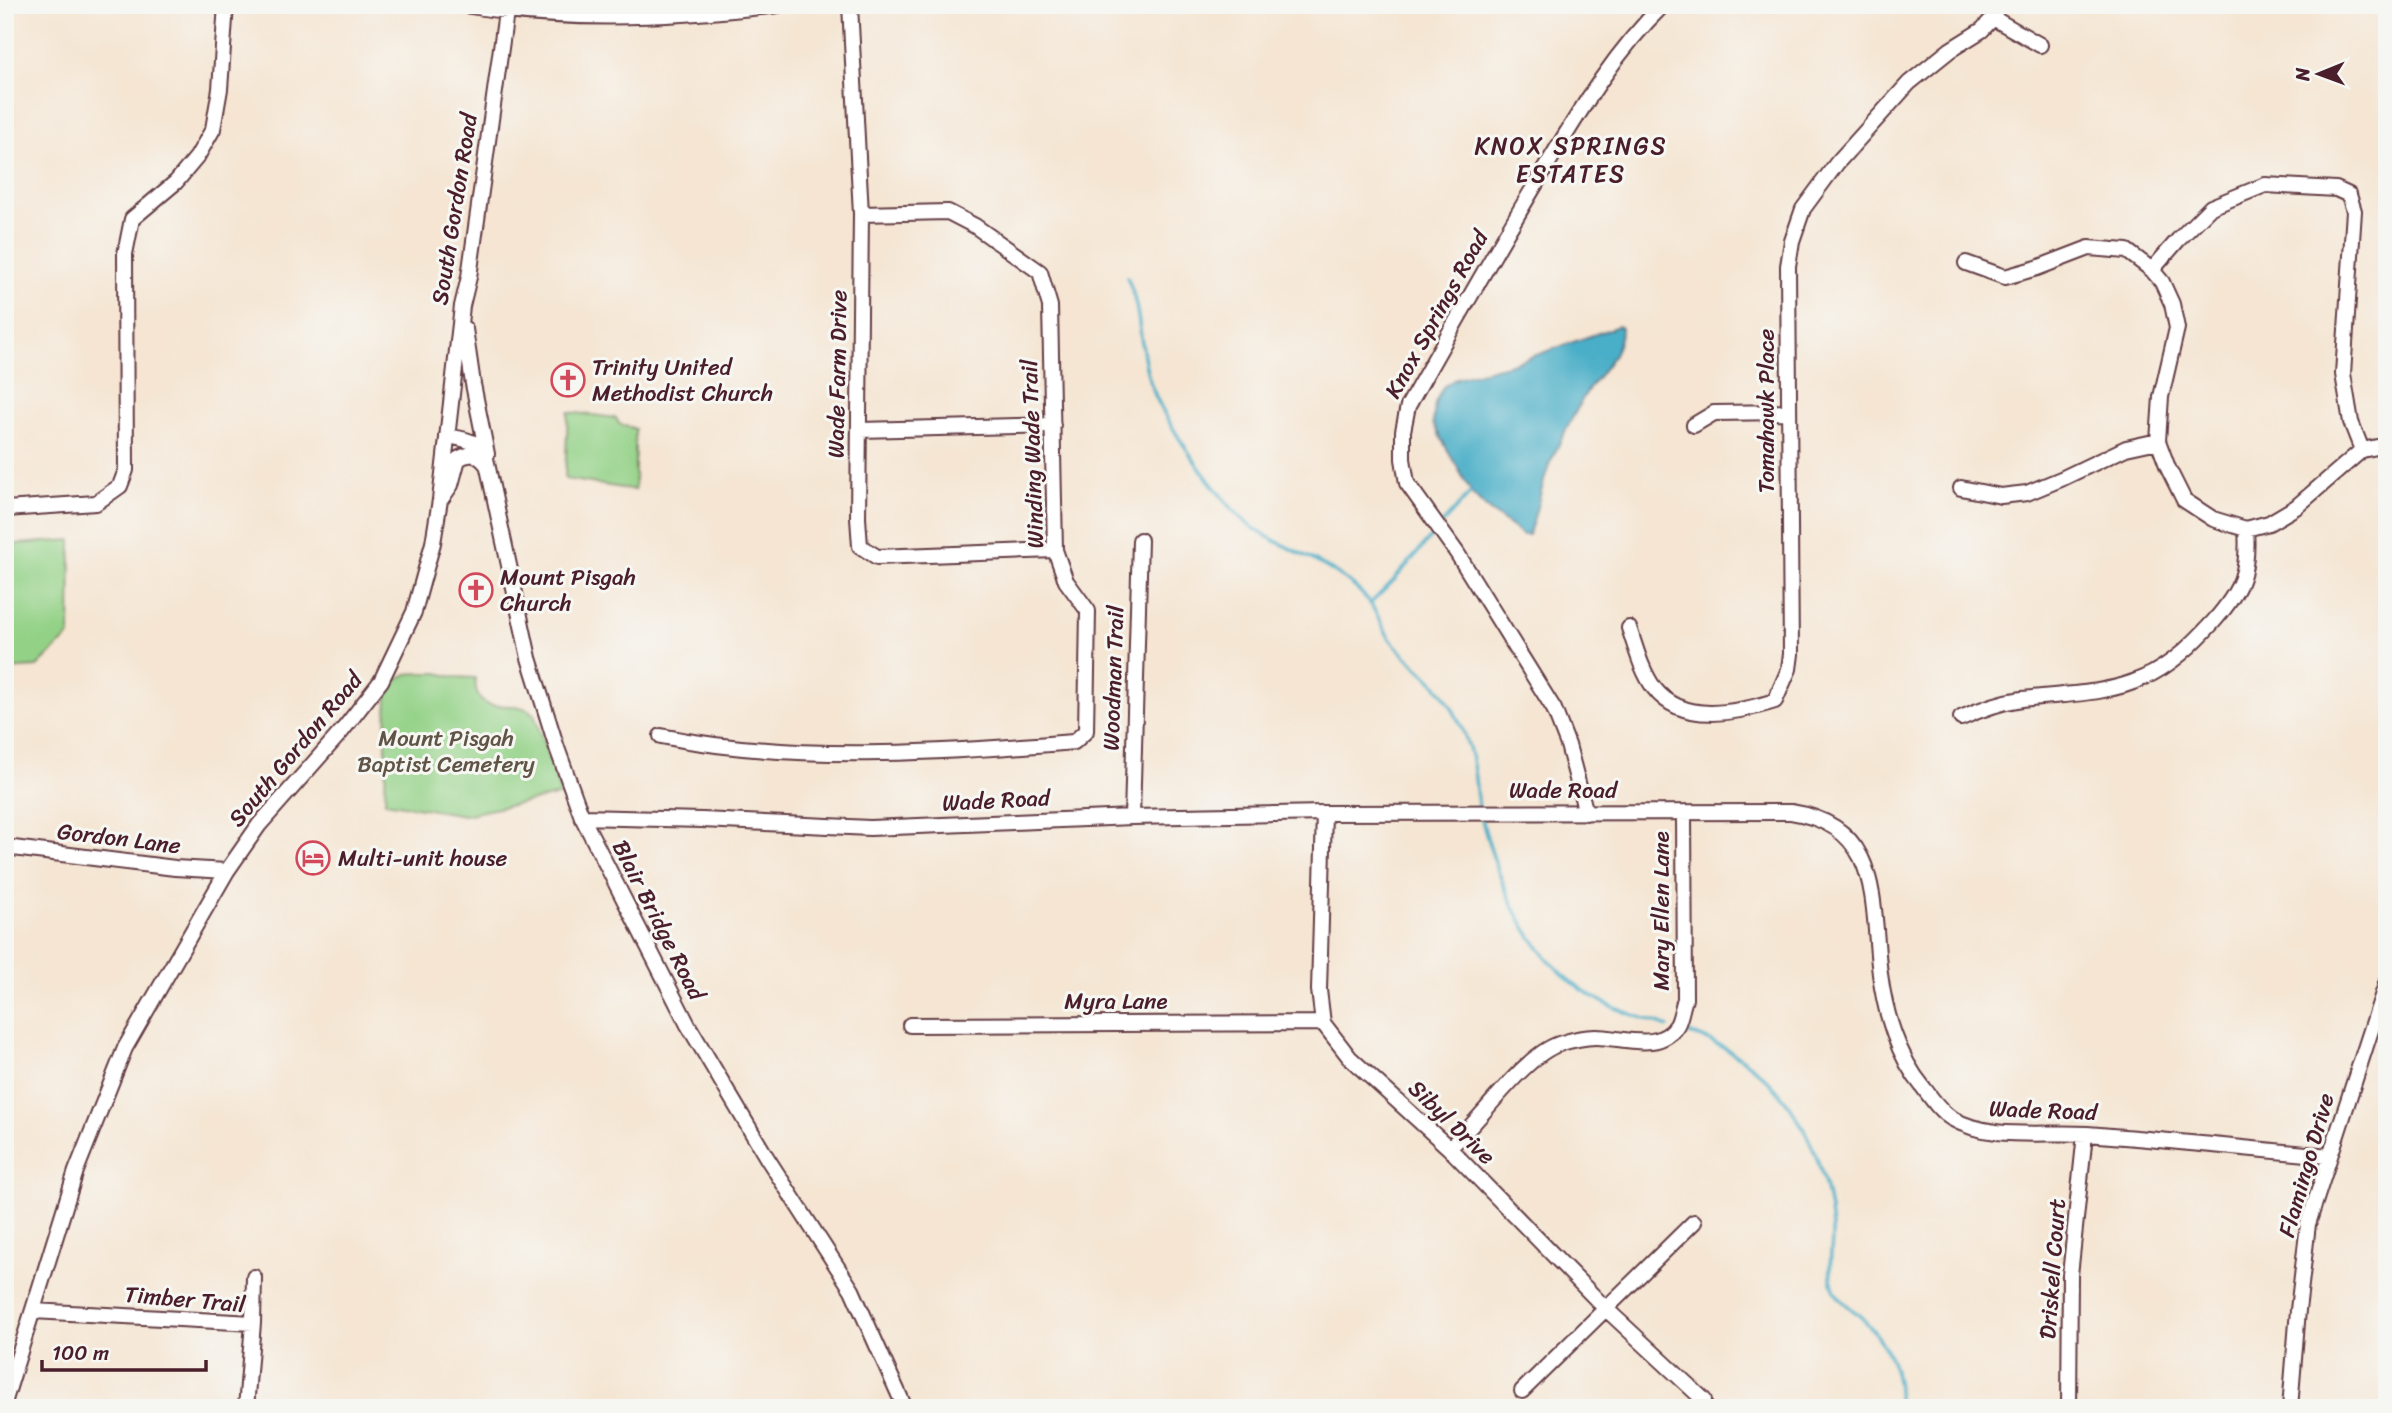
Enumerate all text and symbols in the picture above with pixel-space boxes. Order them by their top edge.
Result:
north arrow [2284,38,2354,108]
text: N [2286,67,2319,82]
street label: South Gordon Road [419,109,490,308]
district label: KNOX SPRINGS ESTATES [1474,125,1668,195]
street label: Knox Springs Road [1373,221,1501,406]
street label: Wade Farm Drive [816,289,859,459]
street label: Tomahawk Place [1746,329,1787,493]
place label: Trinity United Methodist Church [592,347,773,414]
street label: Winding Wade Trail [1009,358,1056,549]
church icon: Trinity United Methodist Church [549,361,587,399]
place label: Mount Pisgah Church [500,557,636,624]
church icon: Mount Pisgah Church [457,571,495,609]
street label: Woodman Trail [1090,604,1137,751]
street label: South Gordon Road [218,661,374,836]
park label: Mount Pisgah Baptist Cemetery [357,718,535,785]
street label: Wade Road [1509,770,1619,811]
street label: Wade Road [941,777,1053,824]
street label: Gordon Lane [55,811,183,866]
street label: Mary Ellen Lane [1641,831,1682,991]
street label: Blair Bridge Road [600,833,718,1009]
place label: Multi-unit house [338,838,507,879]
hotel icon: Multi-unit house [294,839,332,877]
street label: Myra Lane [1064,981,1168,1022]
street label: Sibyl Drive [1398,1069,1506,1175]
street label: Wade Road [1988,1088,2100,1133]
street label: Flamingo Drive [2266,1088,2347,1242]
street label: Driskell Court [2027,1197,2078,1341]
street label: Timber Trail [123,1274,247,1325]
scale bar [42,1329,206,1373]
text: 100 m [52,1334,109,1372]

